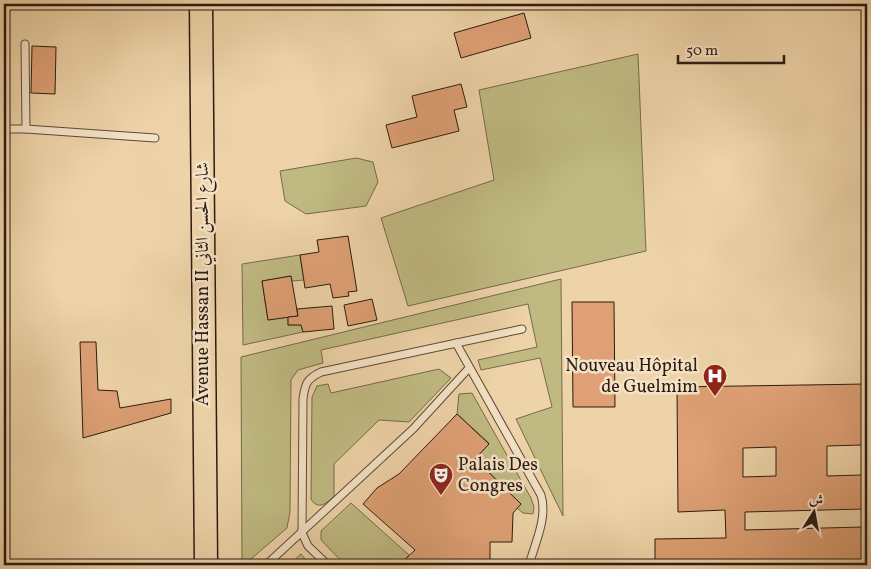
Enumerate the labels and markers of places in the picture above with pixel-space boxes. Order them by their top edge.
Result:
place label: Nouveau Hôpital de Guelmim [565,354,698,400]
hospital icon: Nouveau Hôpital de Guelmim [702,363,728,397]
place label: Palais Des Congres [458,453,538,499]
theatre icon: Palais Des Congres [428,462,454,496]

